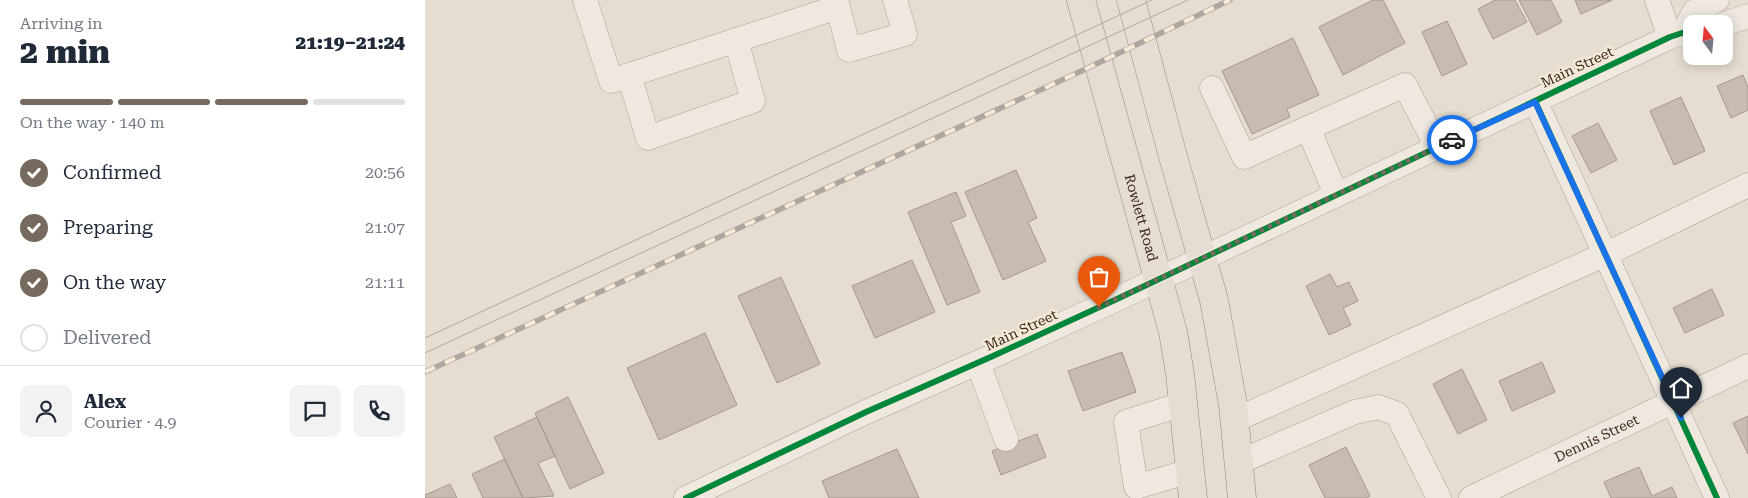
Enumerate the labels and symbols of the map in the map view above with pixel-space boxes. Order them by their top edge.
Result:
north arrow [1683,15,1733,65]
street label: Main Street [1538,43,1616,91]
courier [1427,115,1477,165]
street label: Rowlett Road [1122,172,1161,263]
pin [1078,256,1120,307]
street label: Main Street [982,306,1060,354]
pin [1660,367,1702,418]
street label: Dennis Street [1552,411,1641,465]

